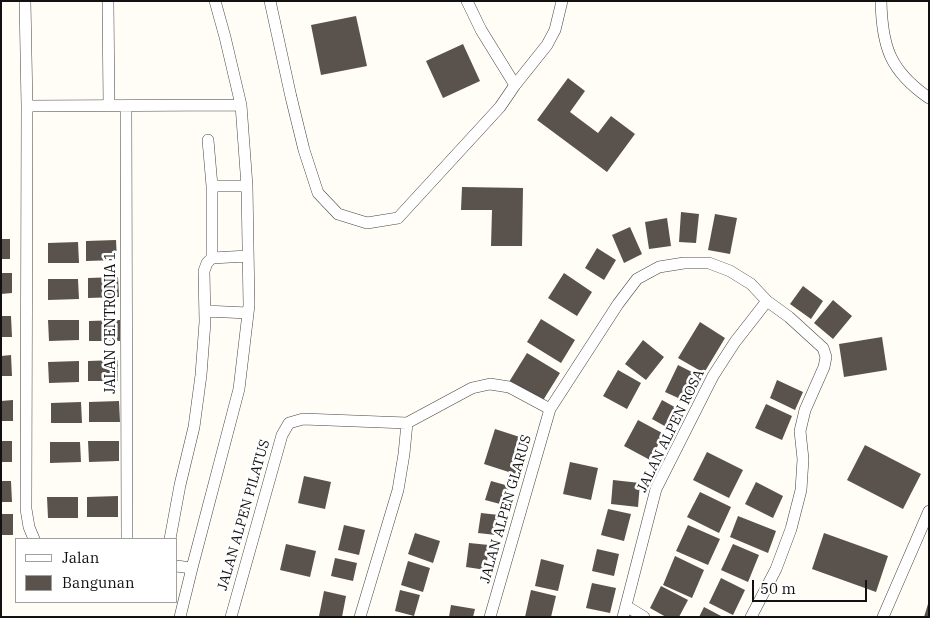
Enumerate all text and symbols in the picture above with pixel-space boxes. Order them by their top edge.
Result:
street label: JALAN CENTRONIA 1 [103,252,119,394]
street label: JALAN ALPEN ROSA [634,367,708,495]
street label: JALAN ALPEN GLARUS [477,433,535,585]
street label: JALAN ALPEN PILATUS [214,438,274,592]
legend [15,538,178,603]
text: Jalan [62,548,99,567]
scale bar [755,570,870,602]
text: Bangunan [62,573,135,592]
text: 50 m [760,579,796,598]

